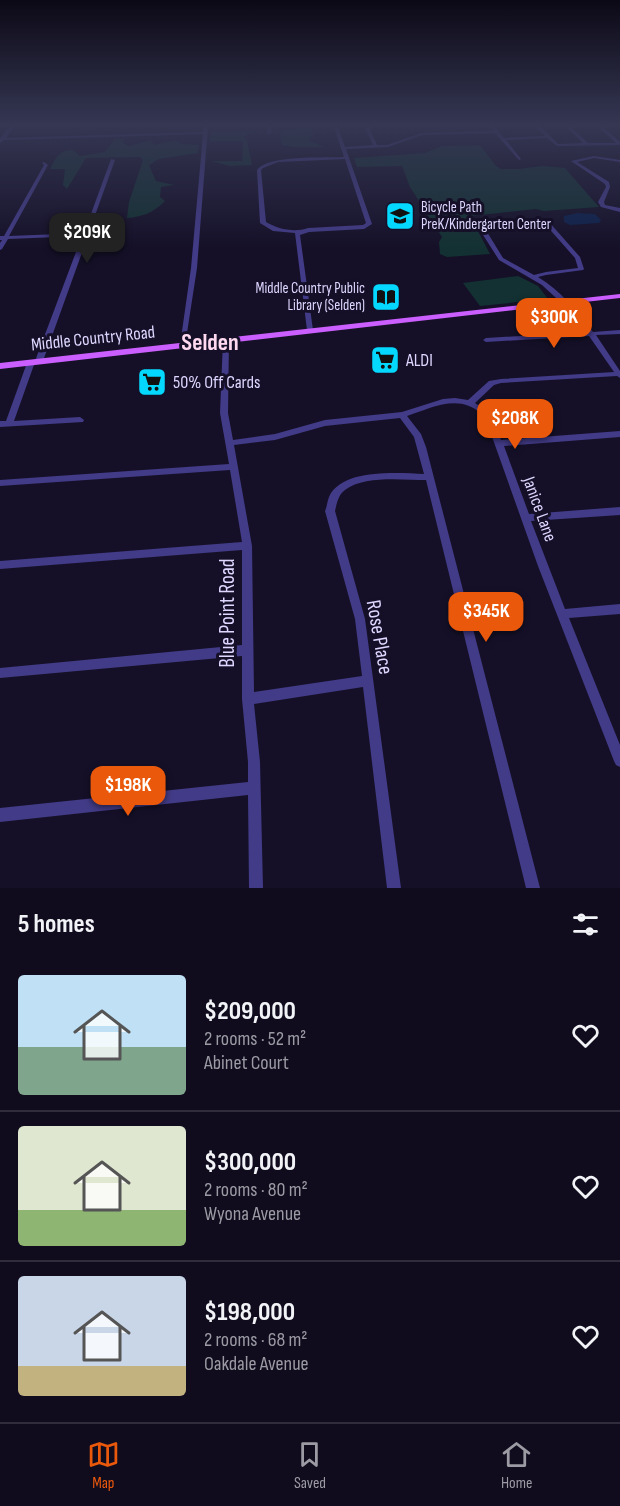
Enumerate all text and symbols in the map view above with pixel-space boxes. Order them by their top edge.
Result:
place label: Bicycle Path PreK/Kindergarten Center [421,198,552,234]
school or university icon: Bicycle Path PreK/Kindergarten Center [384,200,416,232]
pin: $209K [45,213,129,264]
text: $209K [63,220,111,244]
place label: Middle Country Public Library (Selden) [256,279,365,315]
library icon: Middle Country Public Library (Selden) [370,281,402,313]
pin: $300K [512,298,596,349]
text: $300K [530,305,578,329]
street label: Middle Country Road [30,322,156,355]
district label: Selden [181,328,239,357]
supermarket icon: ALDI [369,344,401,376]
place label: ALDI [405,350,433,371]
supermarket icon: 50% Off Cards [136,366,168,398]
place label: 50% Off Cards [173,372,260,393]
pin: $208K [473,399,557,450]
text: $208K [491,406,539,430]
street label: Janice Lane [518,473,561,544]
street label: Blue Point Road [215,558,240,668]
pin: $345K [444,592,528,643]
street label: Rose Place [361,598,398,676]
text: $345K [462,599,510,623]
pin: $198K [86,766,170,817]
text: $198K [105,773,151,797]
icon: filters [569,908,602,941]
text: 5 homes [18,909,95,940]
text: $209,000 [204,996,296,1027]
icon: home [66,999,138,1071]
icon: heart [569,1019,602,1052]
text: 2 rooms · 52 m² [204,1027,306,1051]
text: Abinet Court [204,1051,289,1075]
text: $300,000 [204,1147,296,1178]
icon: home [66,1150,138,1222]
icon: heart [569,1170,602,1203]
text: 2 rooms · 80 m² [204,1178,308,1202]
text: Wyona Avenue [204,1202,301,1226]
text: $198,000 [204,1297,295,1328]
icon: home [66,1300,138,1372]
icon: heart [569,1320,602,1353]
text: 2 rooms · 68 m² [204,1328,308,1352]
text: Oakdale Avenue [204,1352,309,1376]
tab: Map [87,1438,120,1493]
tab: Saved [293,1438,326,1493]
tab: Home [500,1438,533,1493]

